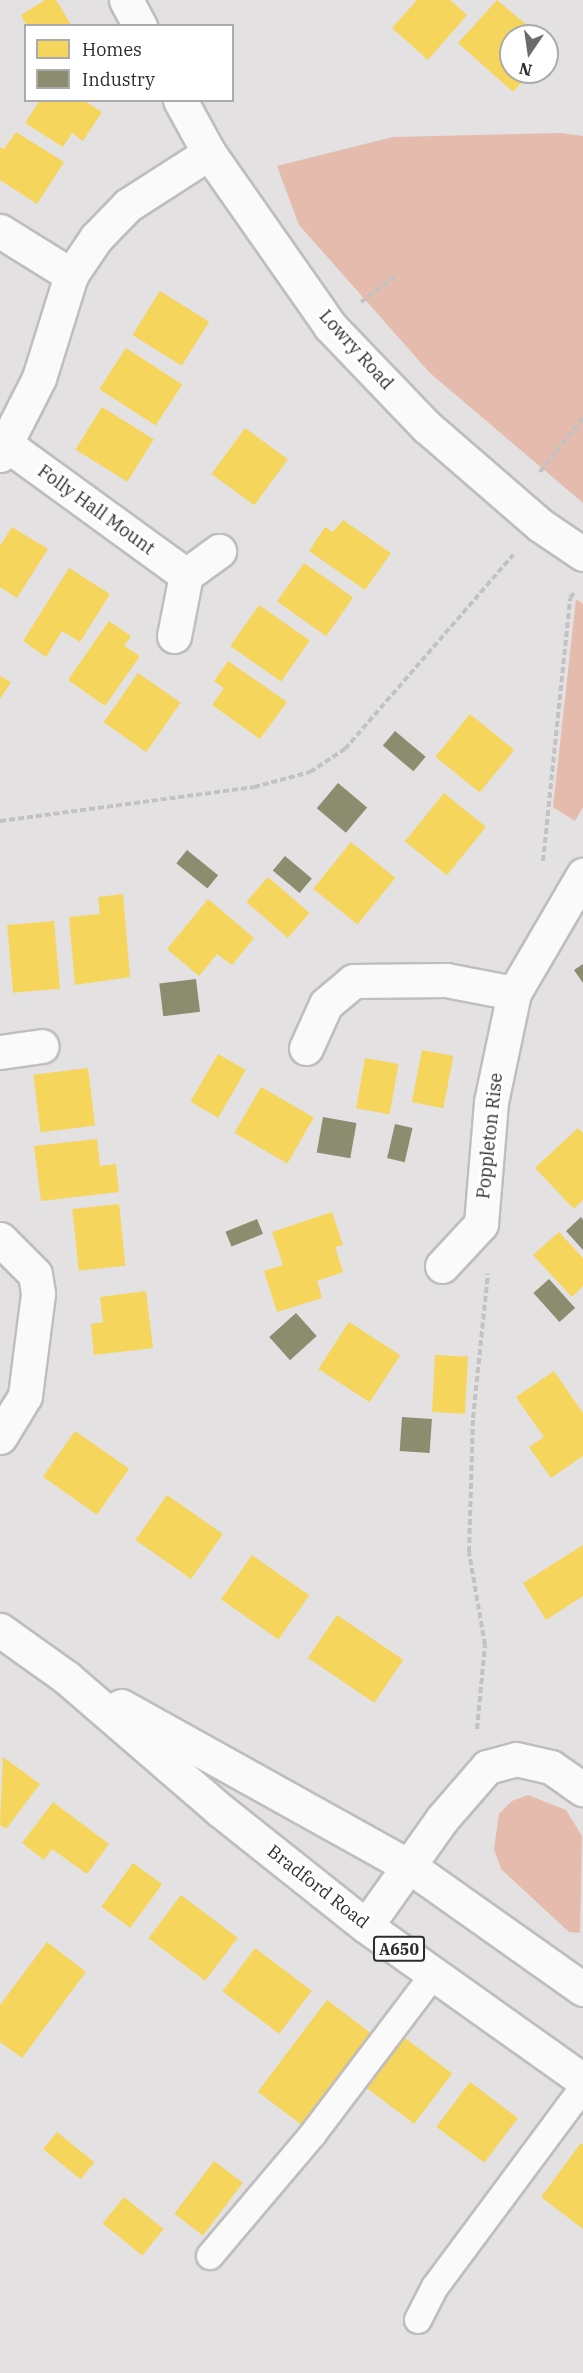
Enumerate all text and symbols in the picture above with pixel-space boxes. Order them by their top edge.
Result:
legend [24,24,234,102]
north arrow [499,24,559,84]
text: Homes [82,38,142,61]
text: N [517,58,534,81]
text: Industry [82,68,155,91]
street label: Lowry Road [315,306,397,394]
street label: Folly Hall Mount [33,460,159,560]
street label: Poppleton Rise [473,1072,507,1200]
street label: Bradford Road [263,1841,373,1933]
road number: A650 [372,1936,426,1962]

